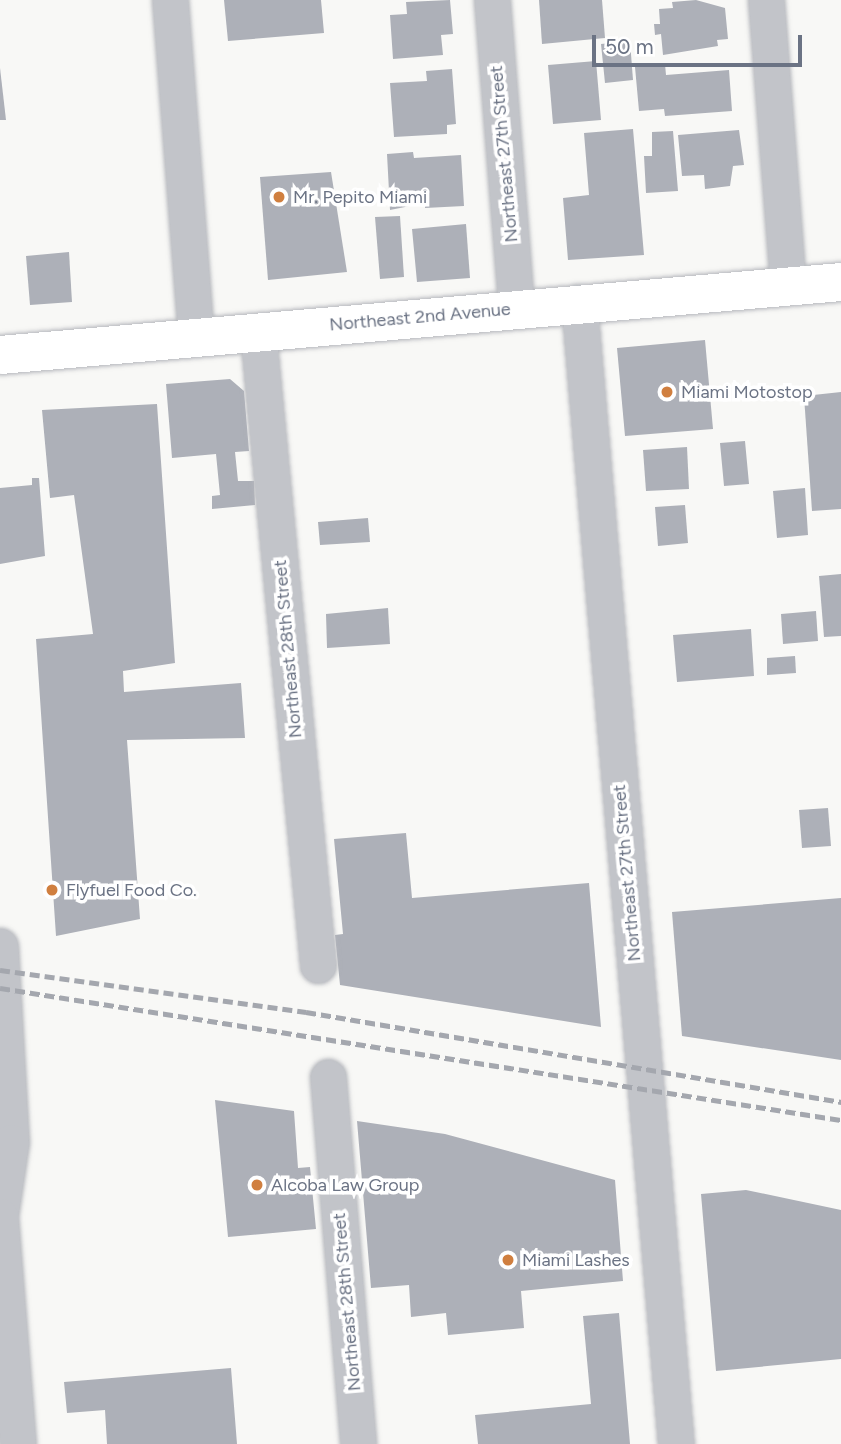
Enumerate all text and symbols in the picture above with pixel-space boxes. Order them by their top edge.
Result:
scale bar [596,21,806,65]
text: 50 m [605,34,654,59]
street label: Northeast 27th Street [486,65,522,243]
place label: Mr. Pepito Miami [293,186,427,208]
marker: Mr. Pepito Miami [271,189,287,205]
street label: Northeast 2nd Avenue [328,298,512,336]
place label: Miami Motostop [681,381,813,403]
marker: Miami Motostop [659,384,675,400]
street label: Northeast 28th Street [269,559,307,739]
street label: Northeast 27th Street [609,784,645,962]
place label: Flyfuel Food Co. [66,879,197,901]
marker: Flyfuel Food Co. [44,882,60,898]
place label: Alcoba Law Group [271,1174,419,1196]
marker: Alcoba Law Group [249,1177,265,1193]
street label: Northeast 28th Street [328,1212,366,1392]
place label: Miami Lashes [522,1249,630,1271]
marker: Miami Lashes [500,1252,516,1268]

